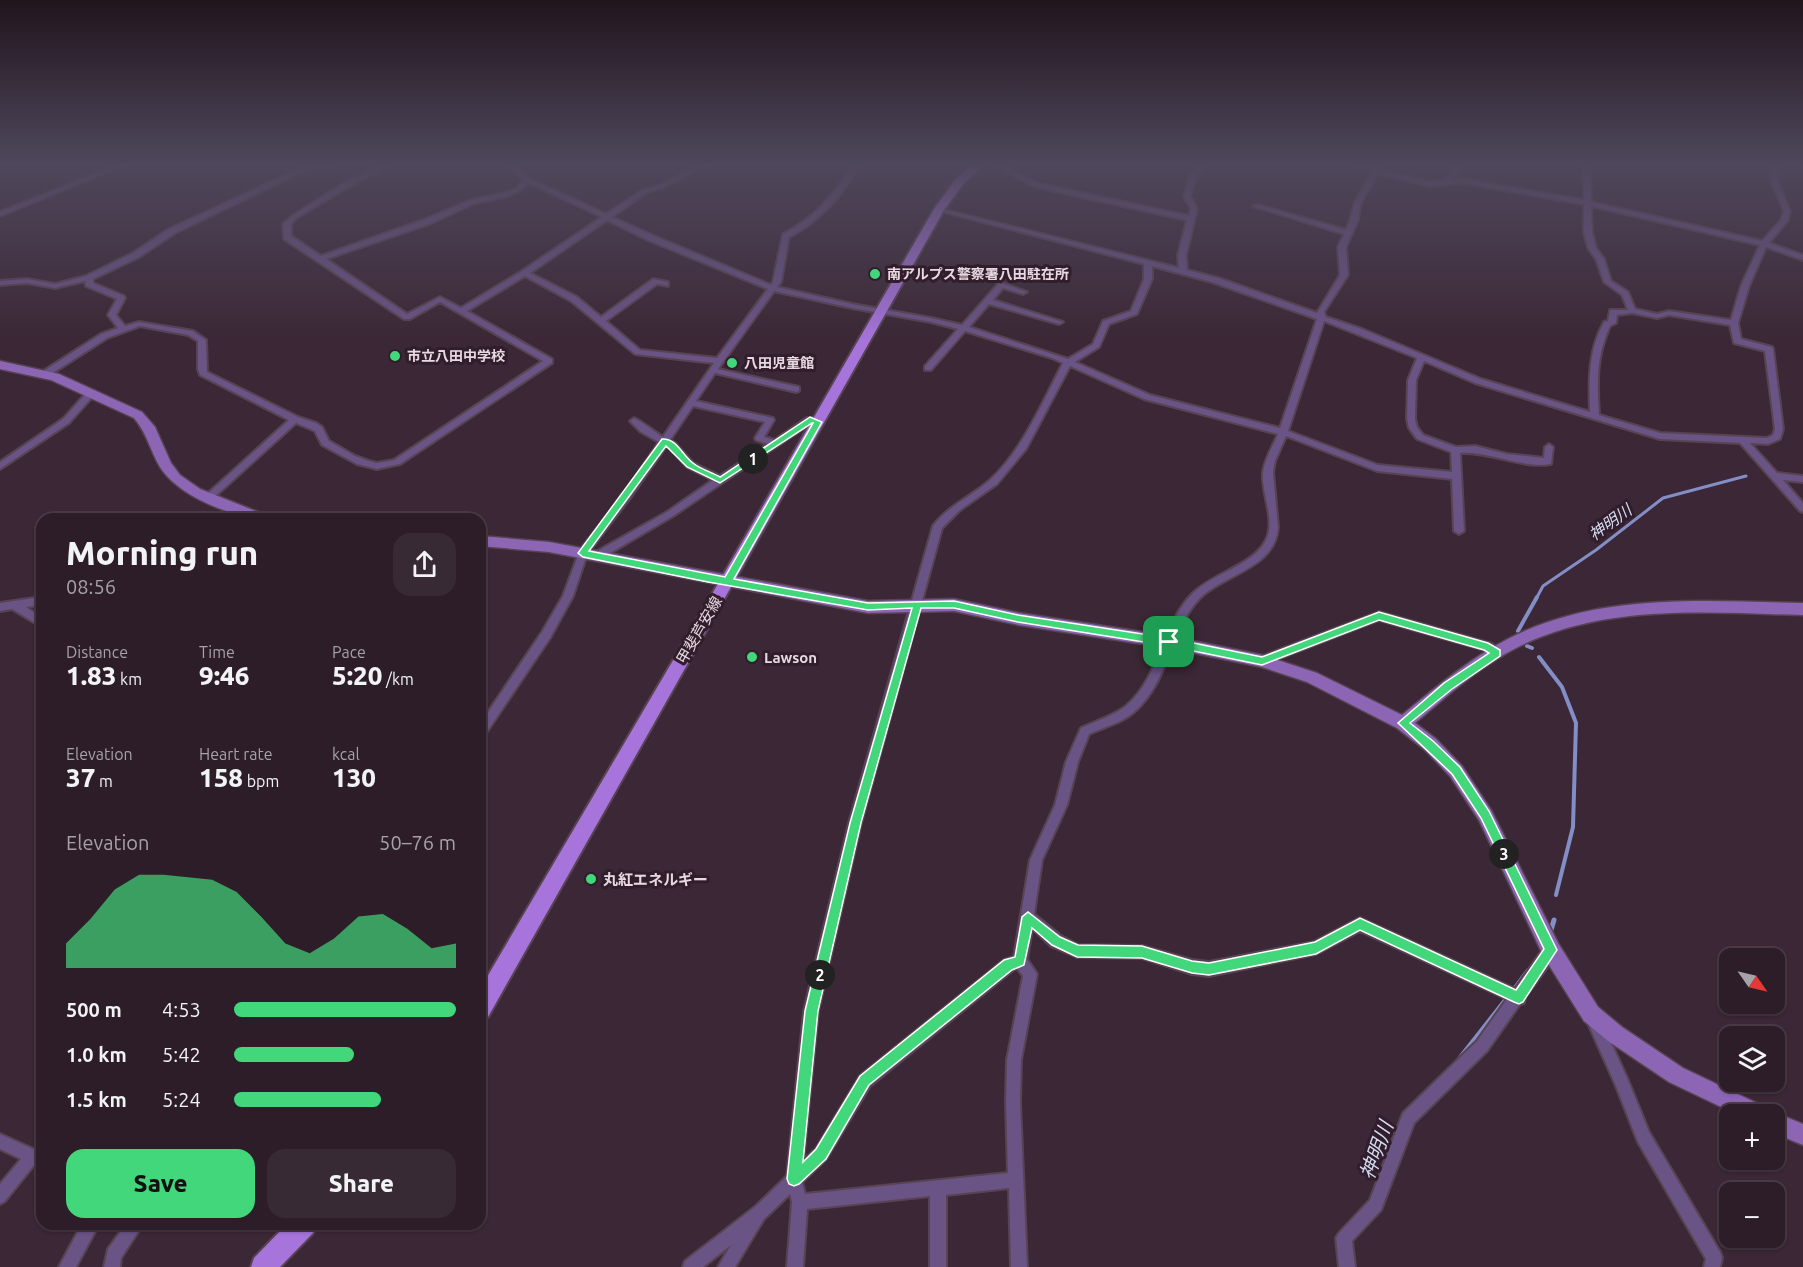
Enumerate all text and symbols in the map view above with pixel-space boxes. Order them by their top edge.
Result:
place label: 南アルプス警察署八田駐在所 [887,266,1069,282]
marker: 南アルプス警察署八田駐在所 [868,267,882,281]
place label: 市立八田中学校 [407,348,505,364]
marker: 市立八田中学校 [388,349,402,363]
place label: 八田児童館 [744,355,814,371]
marker: 八田児童館 [725,356,739,370]
pin: 1 [738,444,768,474]
text: 1 [748,450,758,468]
water label: 神明川 [1585,499,1636,543]
button: share [393,533,456,596]
text: Morning run [66,534,258,571]
text: 08:56 [66,575,116,598]
street label: 甲斐芦安線 [673,593,725,667]
pin [1143,616,1194,667]
icon: arrive [1152,625,1185,658]
text: Distance [66,643,128,661]
text: Time [199,643,235,661]
text: Pace [332,643,366,661]
place label: Lawson [764,649,817,666]
marker: Lawson [745,650,759,664]
text: 1.83 [66,661,116,690]
text: 9:46 [199,661,249,690]
text: 5:20 [332,661,382,690]
text: km [116,670,142,688]
text: /km [382,670,414,688]
text: Elevation [66,745,133,763]
text: Heart rate [199,745,273,763]
text: kcal [332,745,360,763]
text: 37 [66,763,95,792]
text: 158 [199,763,243,792]
text: 130 [332,763,376,792]
text: m [95,772,113,790]
text: bpm [243,772,279,790]
text: Elevation [66,831,149,854]
text: 50–76 m [379,831,456,854]
pin: 3 [1489,839,1519,869]
text: 3 [1499,845,1509,863]
place label: 丸紅エネルギー [603,871,708,888]
marker: 丸紅エネルギー [584,872,598,886]
north arrow [1719,948,1785,1014]
map controls [1719,948,1785,1248]
pin: 2 [805,960,835,990]
text: 2 [815,966,825,984]
text: 500 m [66,998,122,1021]
text: 4:53 [162,998,201,1021]
button: layers [1719,1026,1785,1092]
text: 1.0 km [66,1043,127,1066]
text: 5:42 [162,1043,201,1066]
text: 1.5 km [66,1088,127,1111]
text: 5:24 [162,1088,201,1111]
button: + [1719,1104,1785,1170]
water label: 神明川 [1355,1116,1398,1182]
button: Save [66,1149,255,1218]
button: Share [267,1149,456,1218]
button: − [1719,1182,1785,1248]

